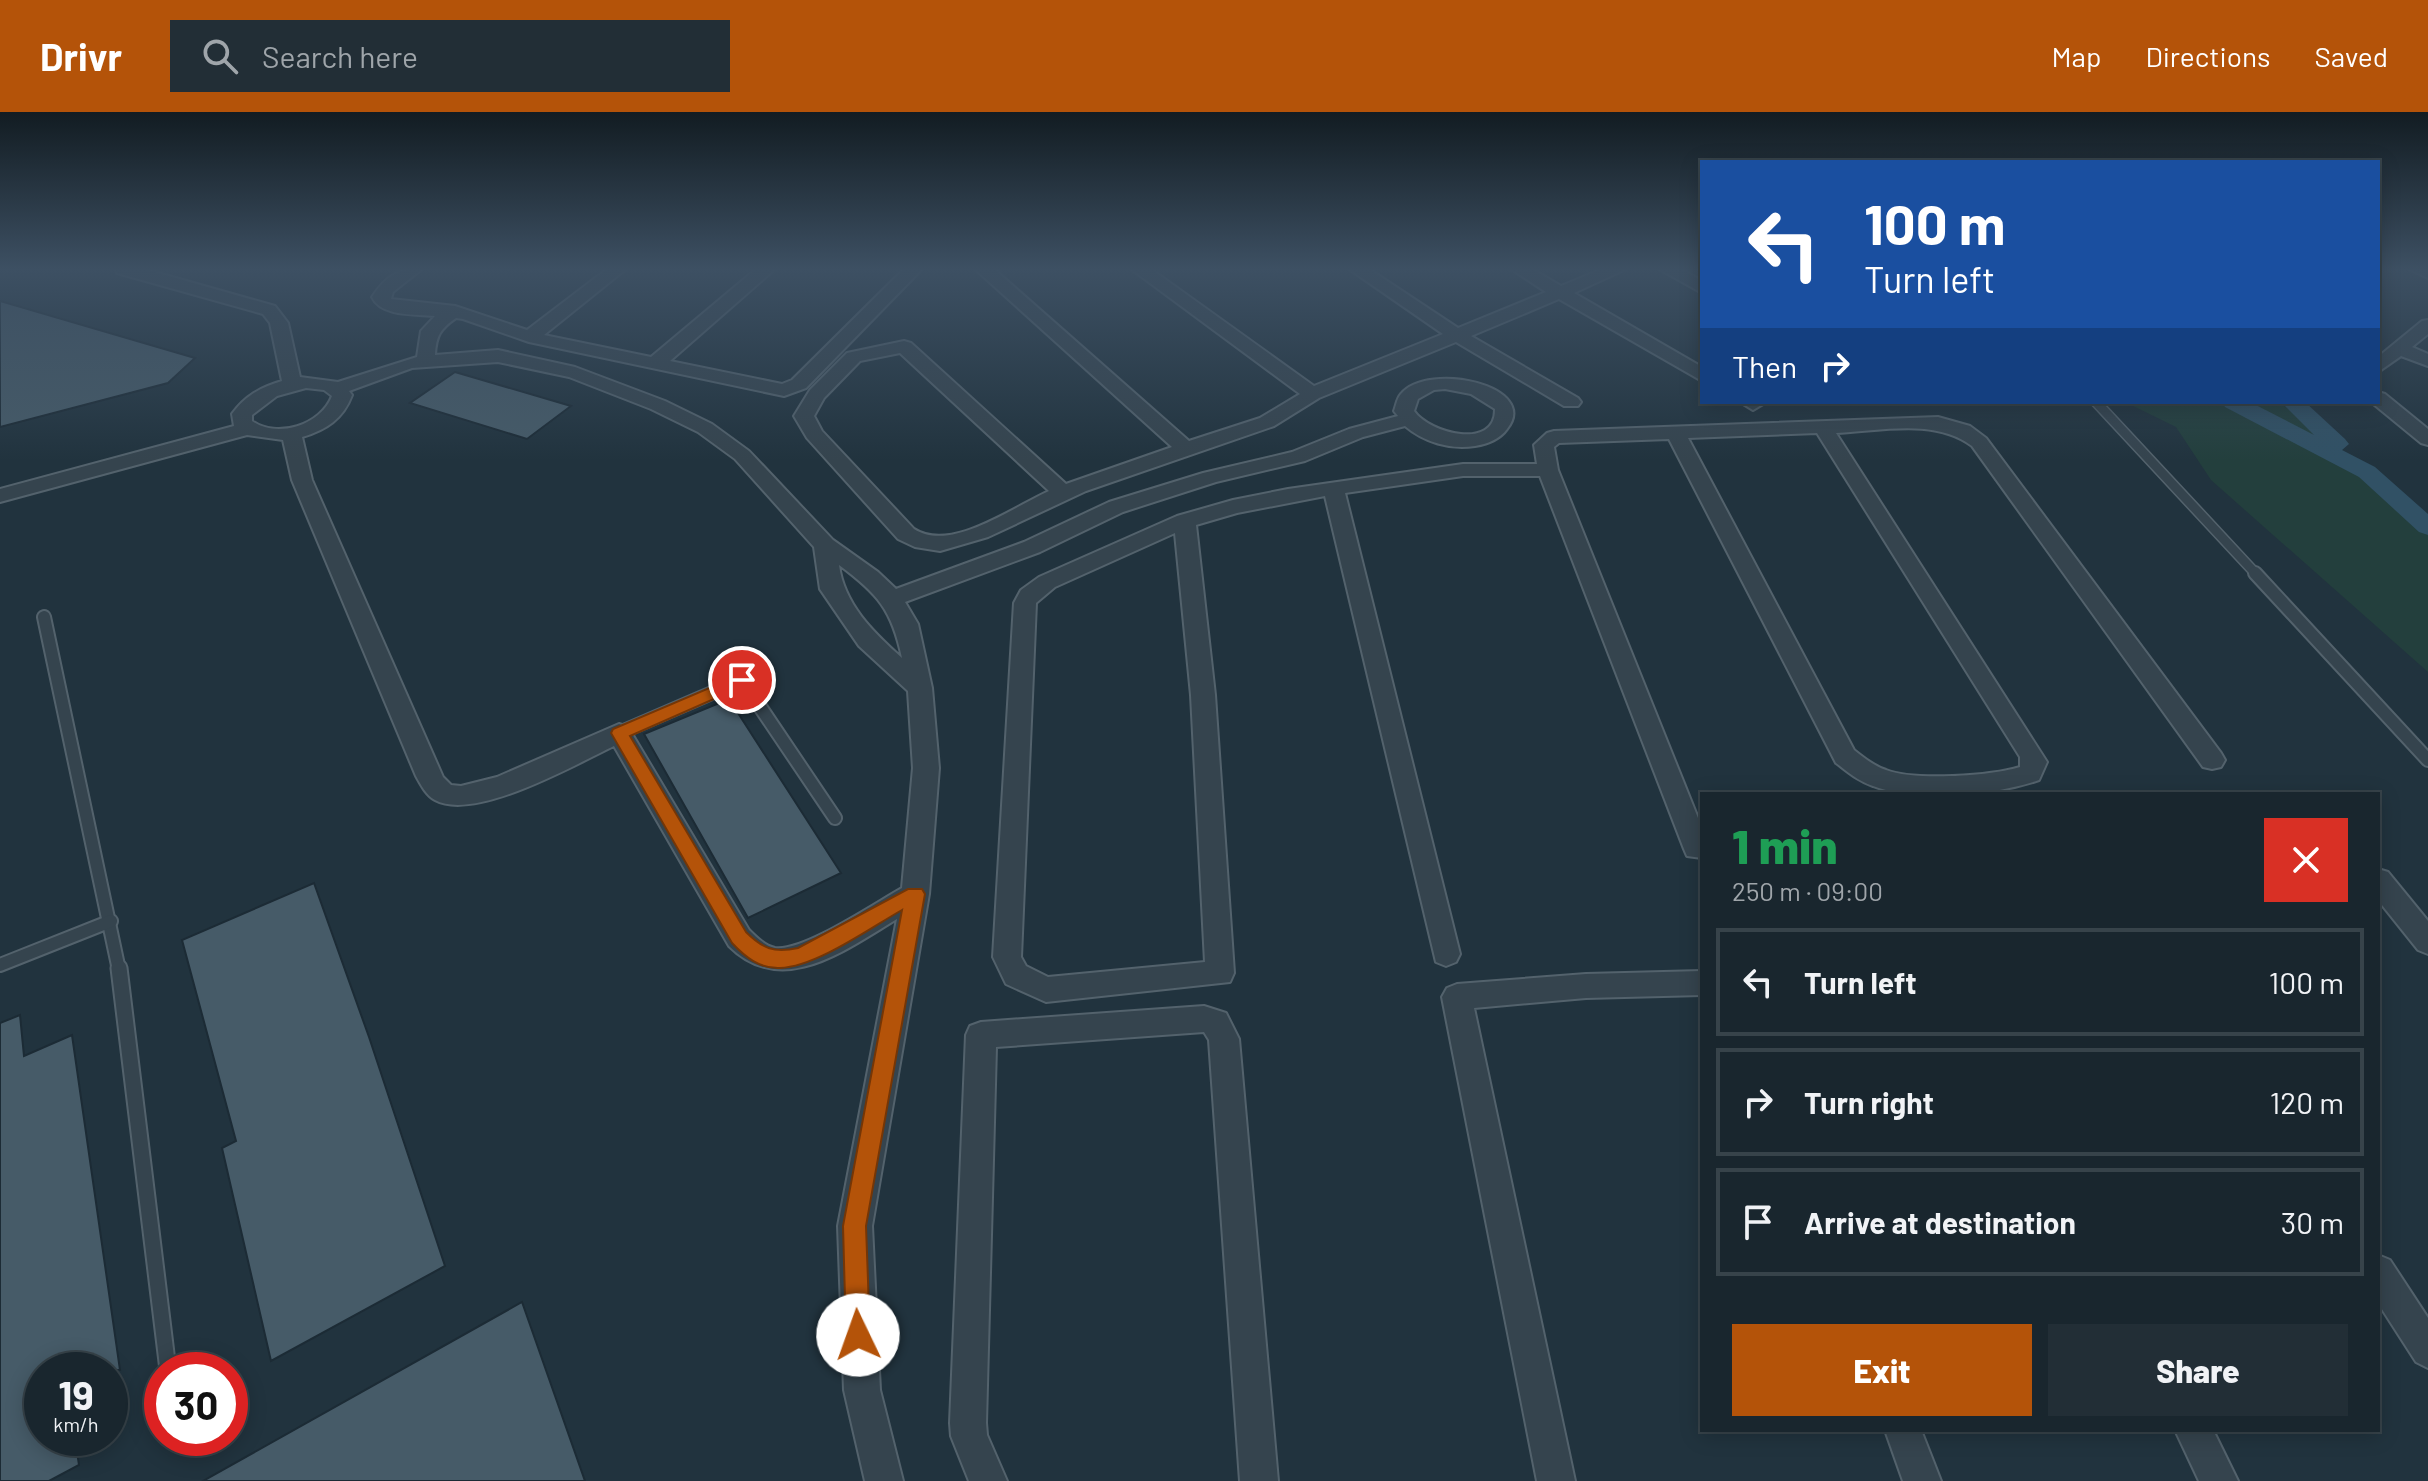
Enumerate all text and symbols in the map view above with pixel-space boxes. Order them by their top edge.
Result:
search box [170,20,730,92]
text: Drivr [40,33,122,79]
icon: search [198,34,242,78]
text: Search here [262,38,418,74]
text: Map [2052,39,2101,73]
text: Directions [2145,39,2271,73]
text: Saved [2315,39,2388,73]
text: 100 m [1864,189,2006,256]
icon: left [1732,192,1836,296]
text: Turn left [1864,257,1995,300]
icon: right [1813,344,1857,388]
text: Then [1732,348,1797,384]
pin [708,646,776,714]
icon: arrive [720,658,764,702]
text: 1 min [1732,816,1838,874]
button: close [2264,818,2348,902]
text: 250 m · 09:00 [1732,875,1883,906]
icon: left [1736,960,1780,1004]
text: Turn left [1804,964,1917,1000]
text: 100 m [2269,964,2344,1000]
icon: right [1736,1080,1780,1124]
text: Turn right [1804,1084,1934,1120]
text: 120 m [2270,1084,2344,1120]
icon: arrive [1736,1200,1780,1244]
text: Arrive at destination [1804,1204,2076,1240]
text: 30 m [2281,1204,2344,1240]
position arrow [816,1293,900,1377]
button: Exit [1732,1324,2032,1416]
button: Share [2048,1324,2348,1416]
speed limit sign: 30 [144,1352,248,1456]
text: 19 [58,1370,94,1418]
text: km/h [53,1412,99,1436]

